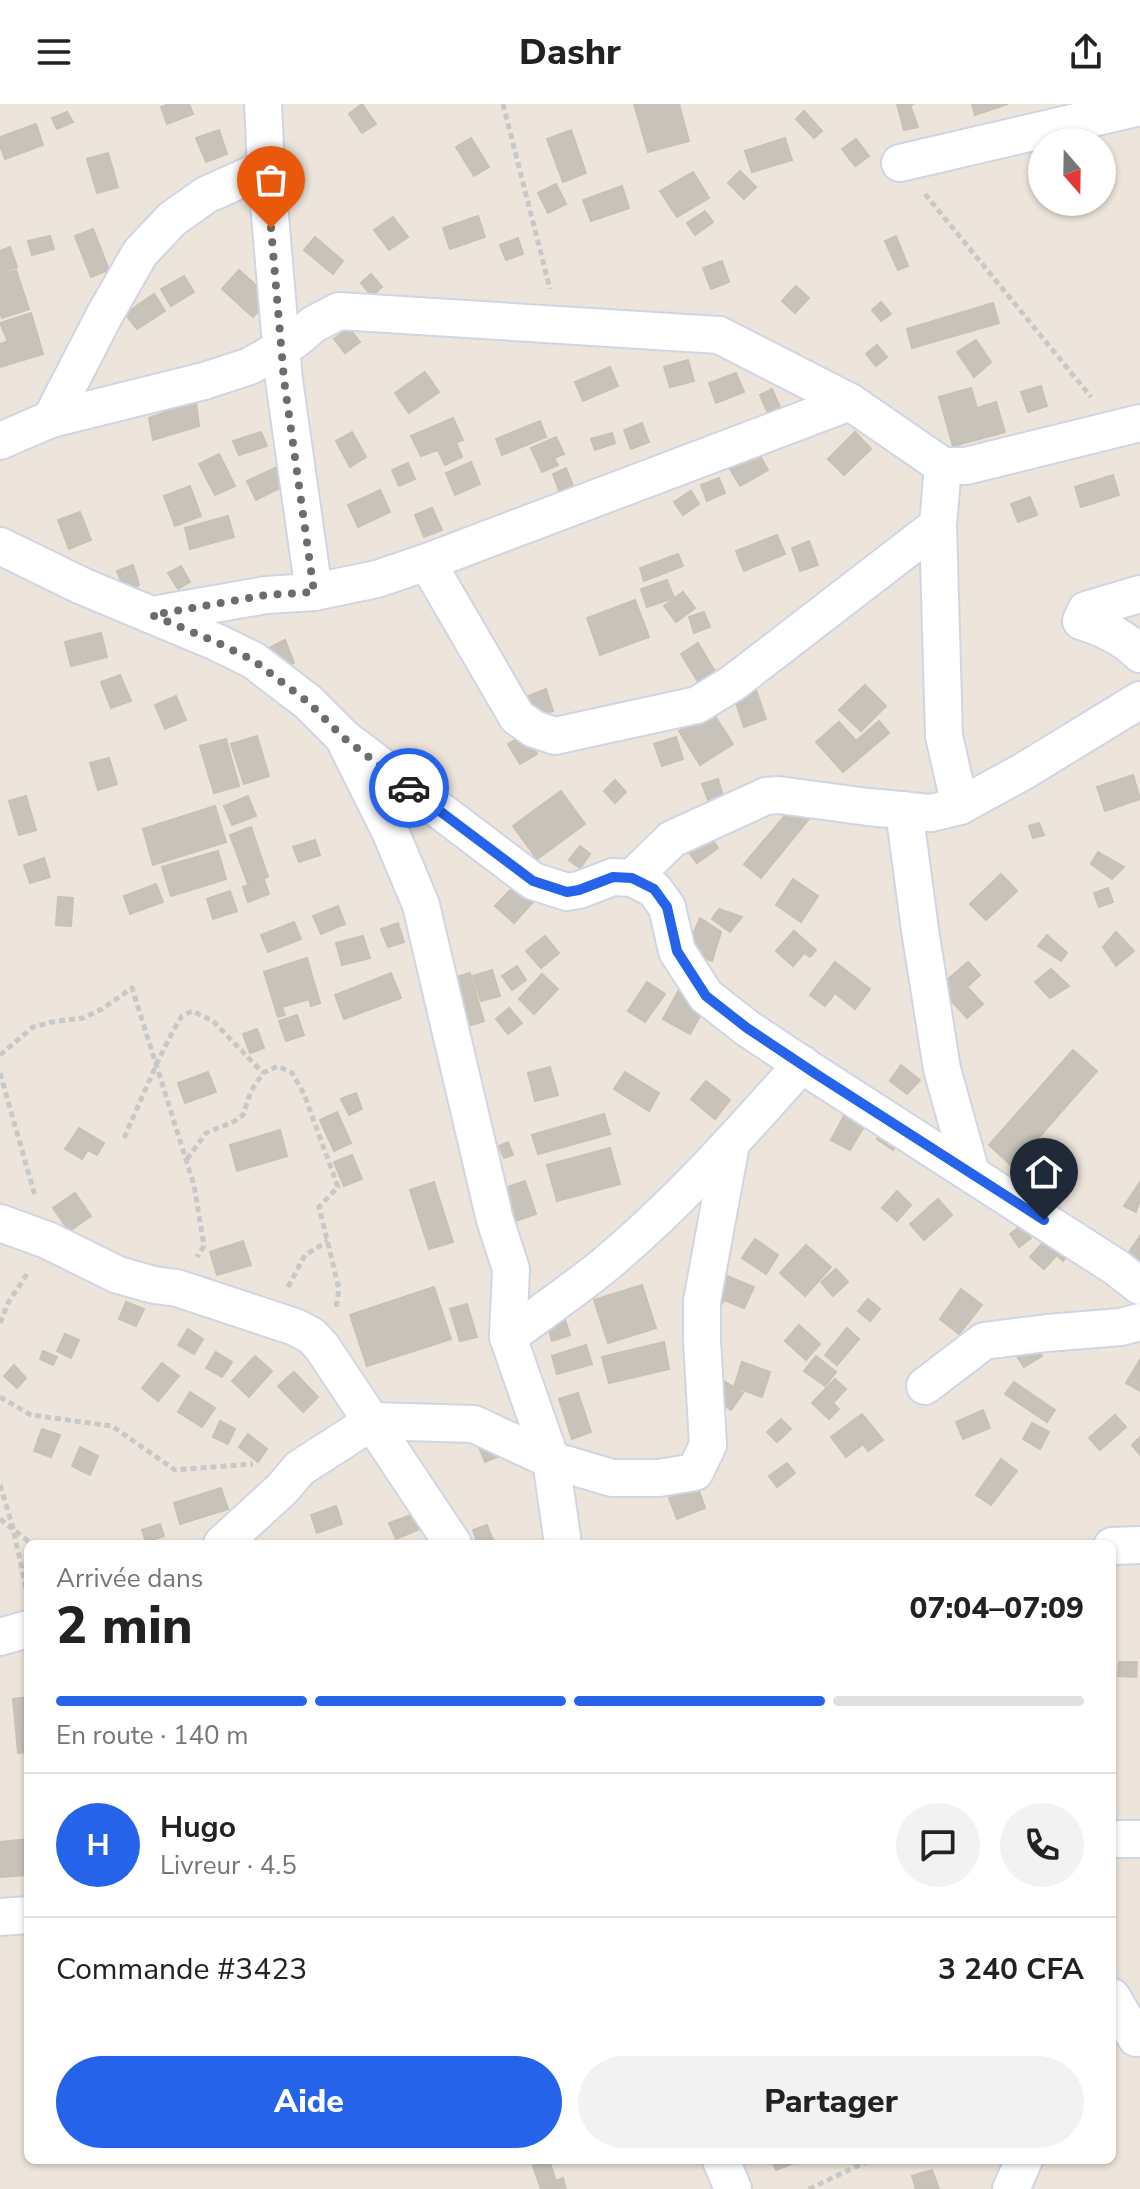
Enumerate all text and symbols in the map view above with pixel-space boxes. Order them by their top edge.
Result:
text: Dashr [519,28,621,77]
icon: menu [32,30,76,74]
icon: share [1064,30,1108,74]
north arrow [1028,128,1116,216]
map controls [1028,128,1116,216]
pin [237,146,305,228]
icon: bag [249,158,293,202]
courier [369,748,449,828]
icon: car [387,766,431,810]
pin [1010,1138,1078,1220]
icon: home [1022,1150,1066,1194]
text: Arrivée dans [56,1561,203,1596]
text: 07:04–07:09 [909,1588,1084,1629]
text: 2 min [56,1590,193,1661]
text: En route · 140 m [56,1718,249,1753]
button: chat [896,1803,980,1887]
button: phone [1000,1803,1084,1887]
text: Hugo [160,1807,236,1848]
text: H [86,1825,110,1866]
text: Livreur · 4.5 [160,1848,297,1883]
text: Commande #3423 [56,1949,307,1990]
text: 3 240 CFA [938,1949,1084,1990]
button: Aide [56,2056,562,2148]
button: Partager [578,2056,1084,2148]

